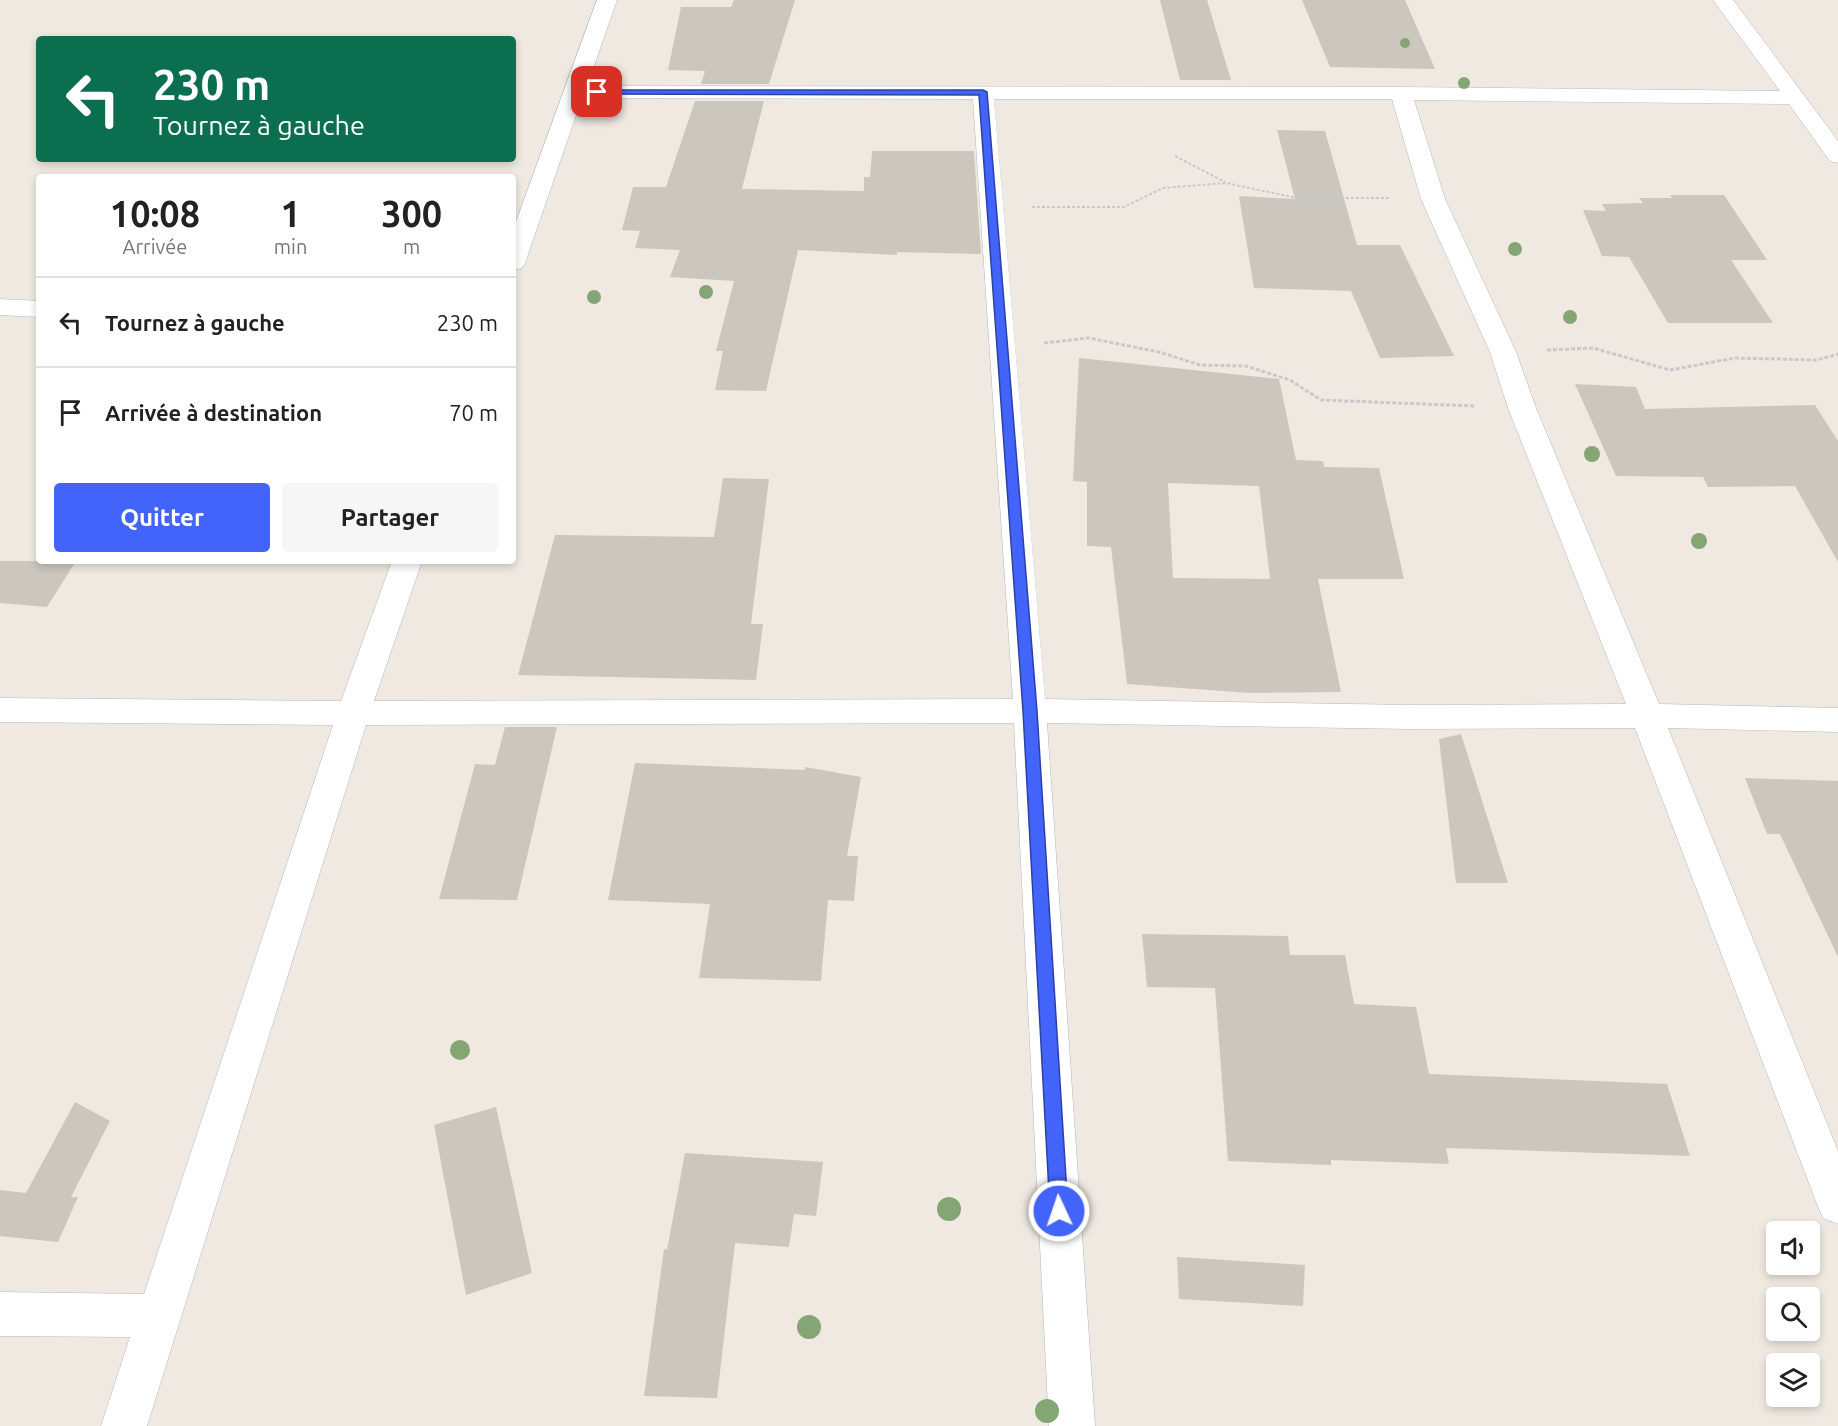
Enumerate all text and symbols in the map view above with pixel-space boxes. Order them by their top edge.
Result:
icon: left [54,60,132,138]
text: 230 m [153,61,270,108]
pin [571,66,622,117]
icon: arrive [580,75,613,108]
text: Tournez à gauche [153,110,365,140]
text: 10:08 [110,193,200,234]
text: 1 [280,193,301,234]
text: 300 [381,193,442,234]
text: Arrivée [123,235,187,258]
text: min [274,235,307,258]
text: m [403,235,420,258]
icon: left [54,306,87,339]
text: Tournez à gauche [105,310,285,335]
text: 230 m [437,310,498,335]
icon: arrive [54,396,87,429]
text: Arrivée à destination [105,400,322,425]
text: 70 m [449,400,498,425]
button: Quitter [54,483,270,552]
button: Partager [282,483,498,552]
position arrow [1027,1179,1091,1243]
map controls [1766,1221,1820,1407]
button: sound [1766,1221,1820,1275]
button: search [1766,1287,1820,1341]
button: layers [1766,1353,1820,1407]

